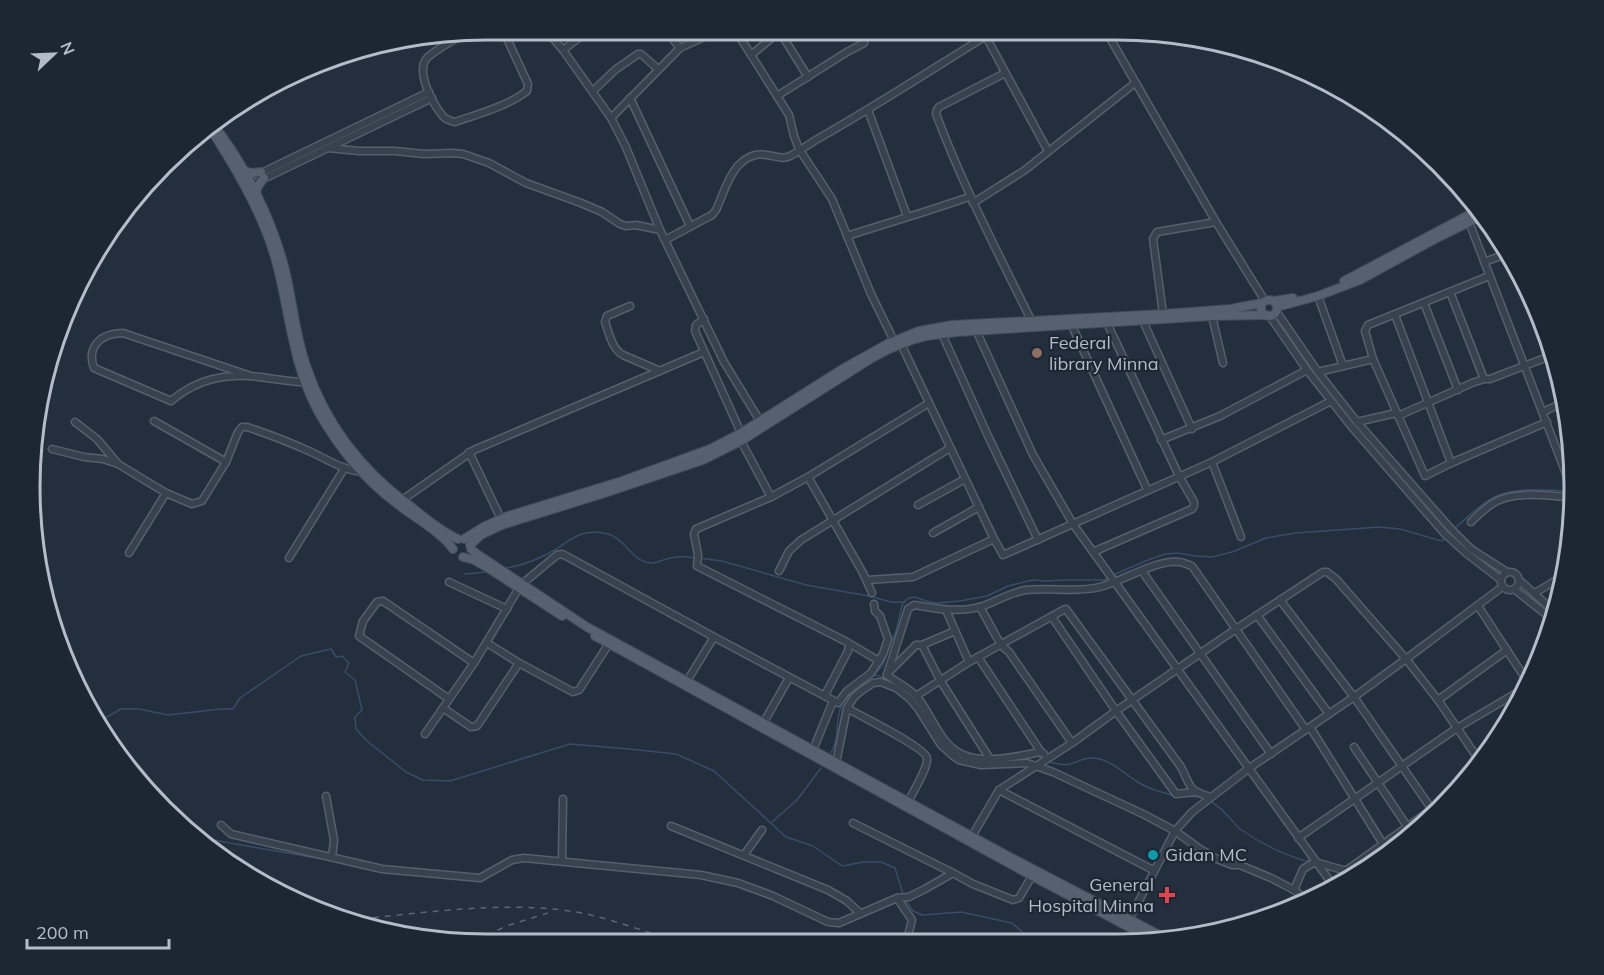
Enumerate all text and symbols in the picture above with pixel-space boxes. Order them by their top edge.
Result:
north arrow [24,24,84,84]
text: N [56,39,79,58]
place label: Federal library Minna [1049,331,1159,375]
marker: Federal library Minna [1030,346,1044,360]
place label: Gidan MC [1165,843,1247,866]
marker: Gidan MC [1146,848,1160,862]
place label: General Hospital Minna [1028,873,1154,917]
marker: General Hospital Minna [1158,886,1176,904]
scale bar [27,912,170,950]
text: 200 m [36,921,89,944]

